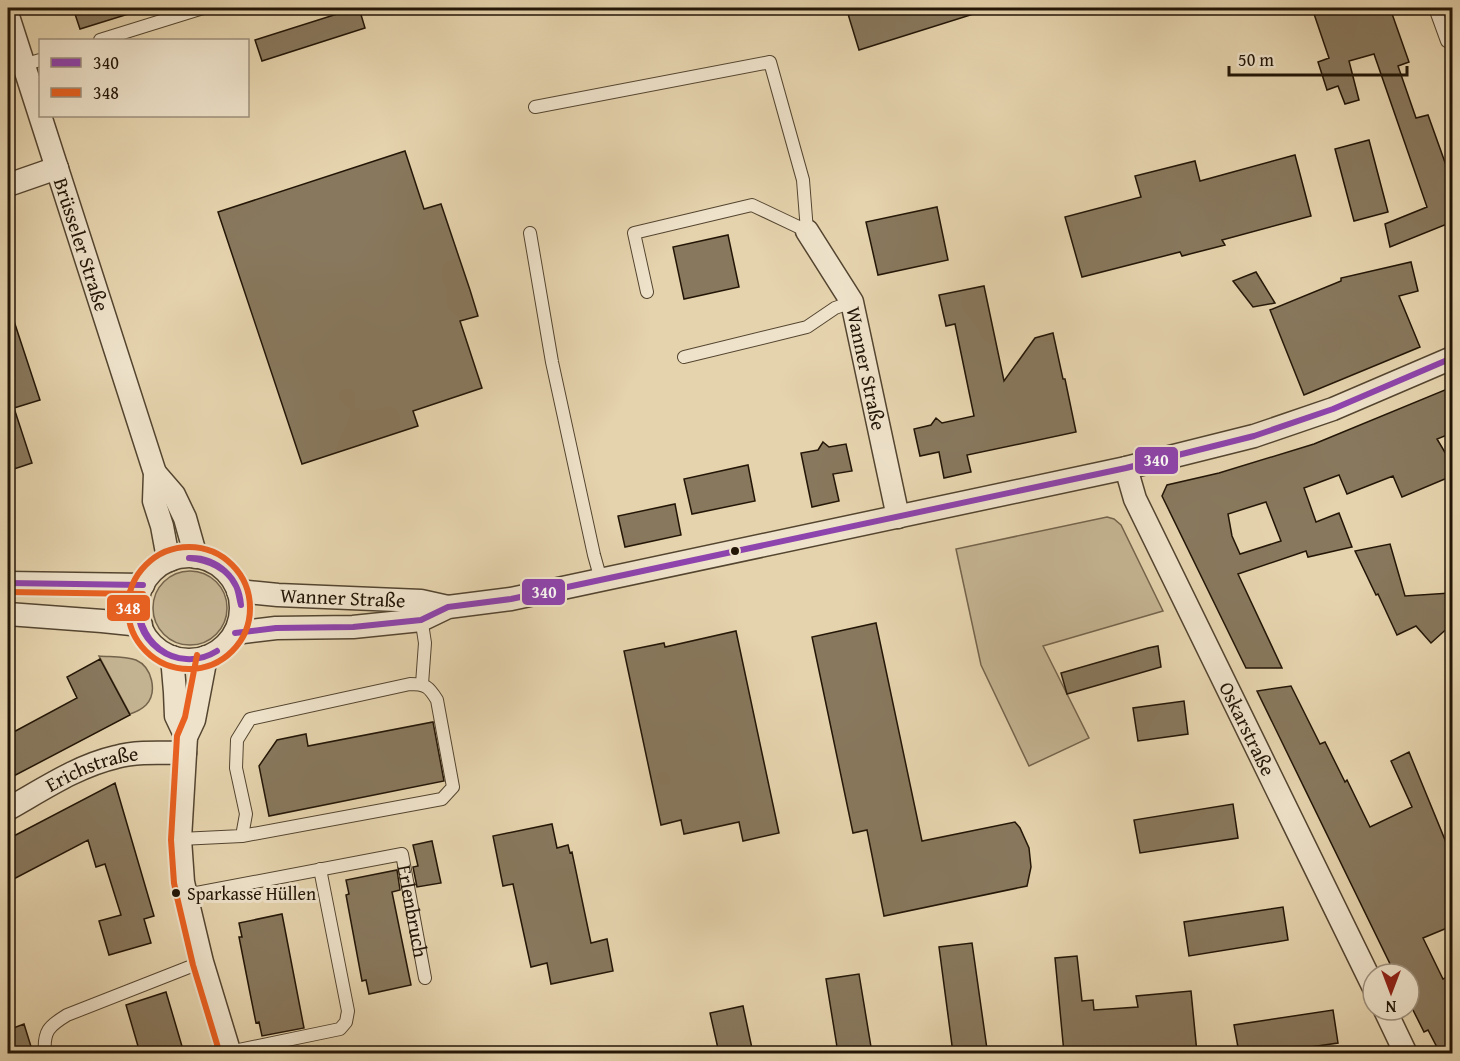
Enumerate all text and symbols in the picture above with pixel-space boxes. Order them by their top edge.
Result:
legend [39,39,249,117]
scale bar [1229,39,1408,77]
text: 50 m [1238,46,1274,73]
text: 340 [93,49,119,76]
text: 348 [93,79,119,106]
street label: Brüsseler Straße [47,174,117,315]
street label: Wanner Straße [839,304,894,433]
line badge: 340 [1134,446,1179,475]
text: 340 [1144,448,1168,472]
unlabelled marker [729,545,741,557]
line badge: 340 [521,578,566,606]
street label: Wanner Straße [279,580,406,614]
text: 340 [532,580,556,604]
line badge: 348 [106,594,151,622]
text: 348 [116,596,140,620]
street label: Oskarstraße [1212,677,1283,781]
street label: Erichstraße [40,738,140,799]
street label: Erlenbruch [390,862,436,960]
place label: Sparkasse Hüllen [187,880,316,907]
marker: Sparkasse Hüllen [170,887,182,899]
north arrow [1361,962,1421,1022]
text: N [1385,995,1396,1019]

